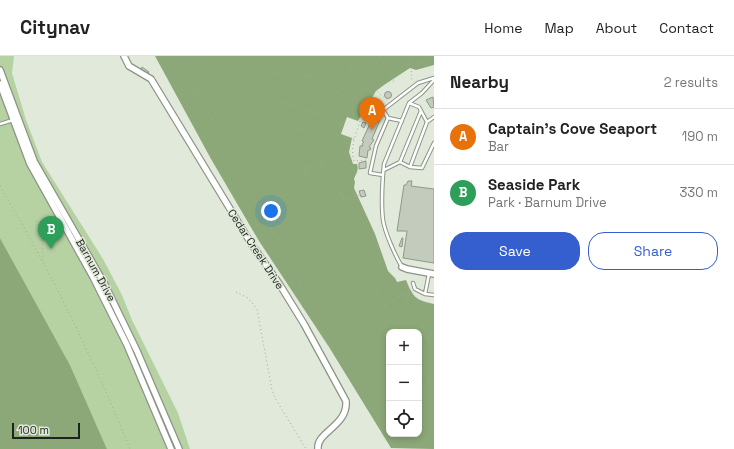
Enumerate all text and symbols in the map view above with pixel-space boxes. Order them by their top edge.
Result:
text: Citynav [20,15,90,40]
text: Home [484,19,522,37]
text: Map [544,19,574,37]
text: About [596,19,637,37]
text: Contact [659,19,714,37]
text: Nearby [450,71,509,93]
text: 2 results [664,74,718,91]
pin: A [359,97,385,130]
text: Captain's Cove Seaport [488,119,657,138]
text: A [459,128,467,145]
text: 190 m [682,128,718,145]
text: Bar [488,138,509,155]
text: Seaside Park [488,175,580,194]
text: B [459,184,467,201]
text: 330 m [679,184,718,201]
text: Park · Barnum Drive [488,194,607,211]
your location [261,201,281,221]
street label: Cedar Creek Drive [225,206,287,292]
pin: B [38,216,64,249]
button: Save [450,232,580,270]
button: Share [588,232,718,270]
street label: Barnum Drive [73,236,119,304]
map controls [386,329,422,437]
button: + [386,329,422,365]
button: − [386,365,422,401]
button: locate [386,401,422,437]
scale bar [12,421,80,440]
text: 100 m [18,423,49,437]

